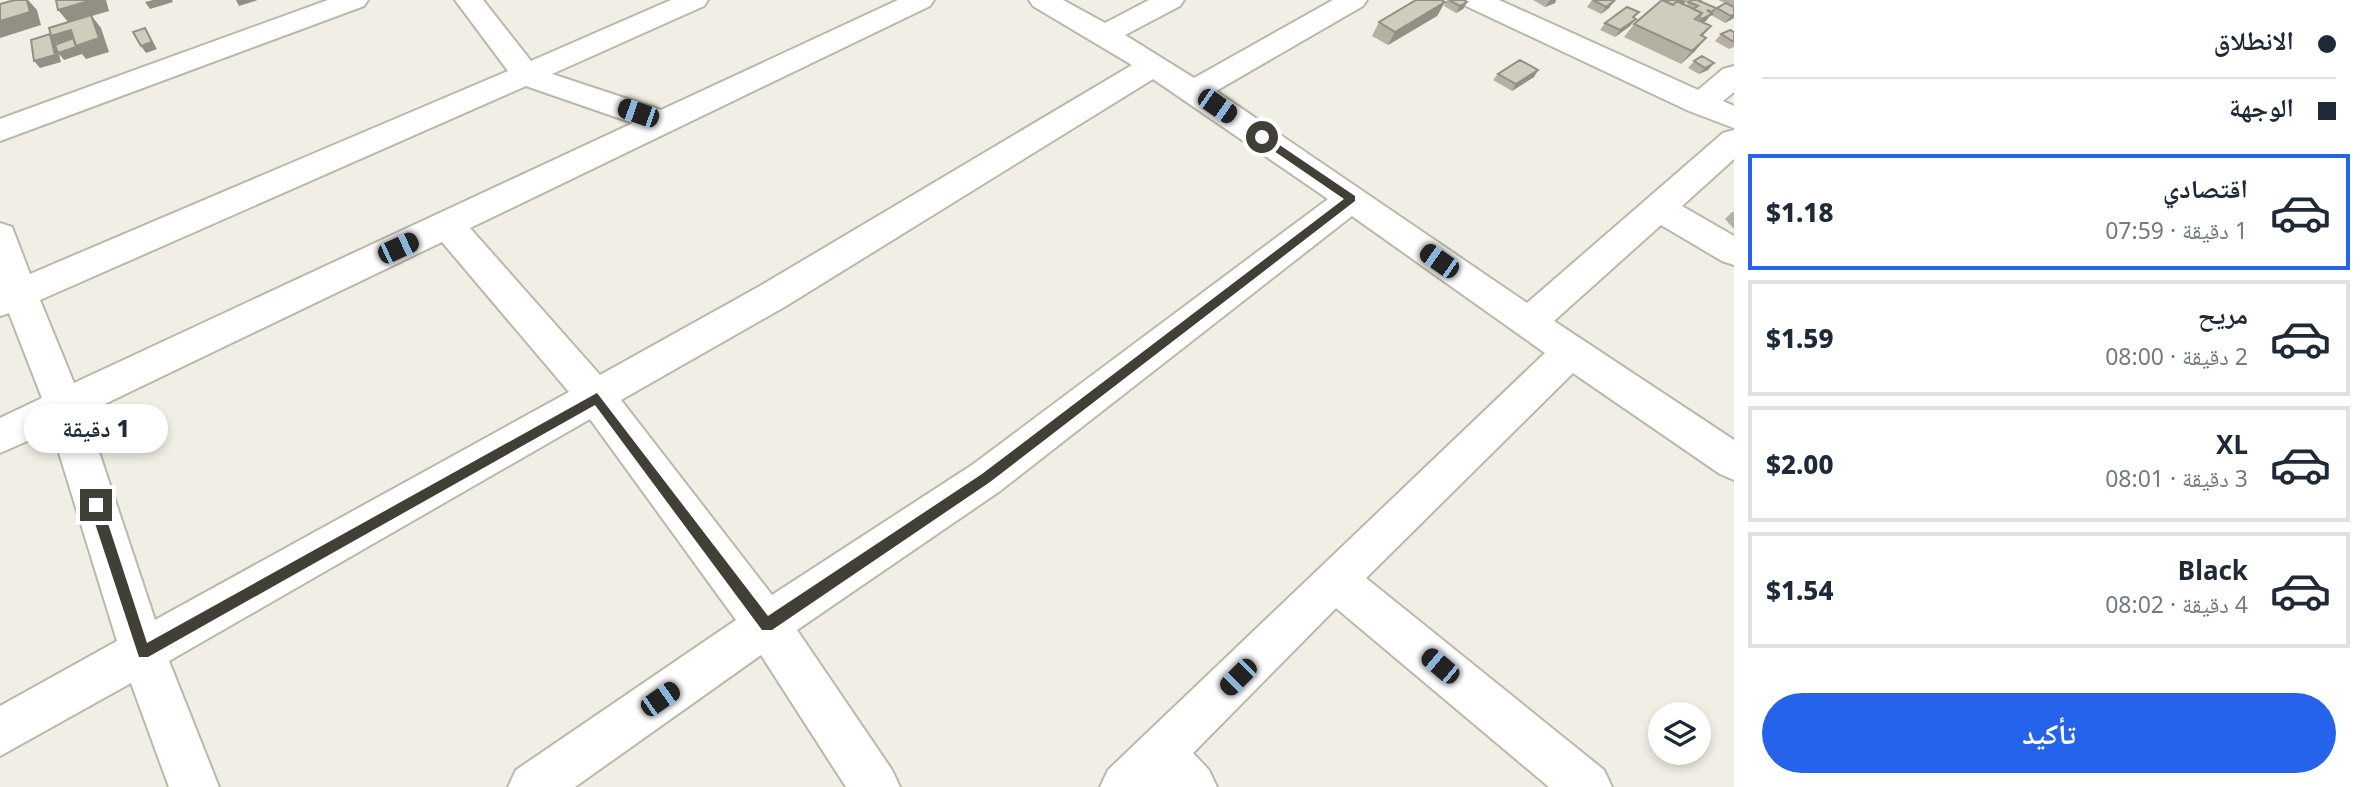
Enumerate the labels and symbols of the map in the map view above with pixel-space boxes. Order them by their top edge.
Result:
car [1194,85,1241,127]
car [615,96,662,130]
route start [1246,121,1278,153]
car [375,230,422,266]
car [1416,240,1463,282]
callout: 1 دقيقة [24,404,168,452]
route end [80,489,112,521]
car [1418,644,1463,688]
car [1216,655,1261,699]
car [637,678,684,720]

